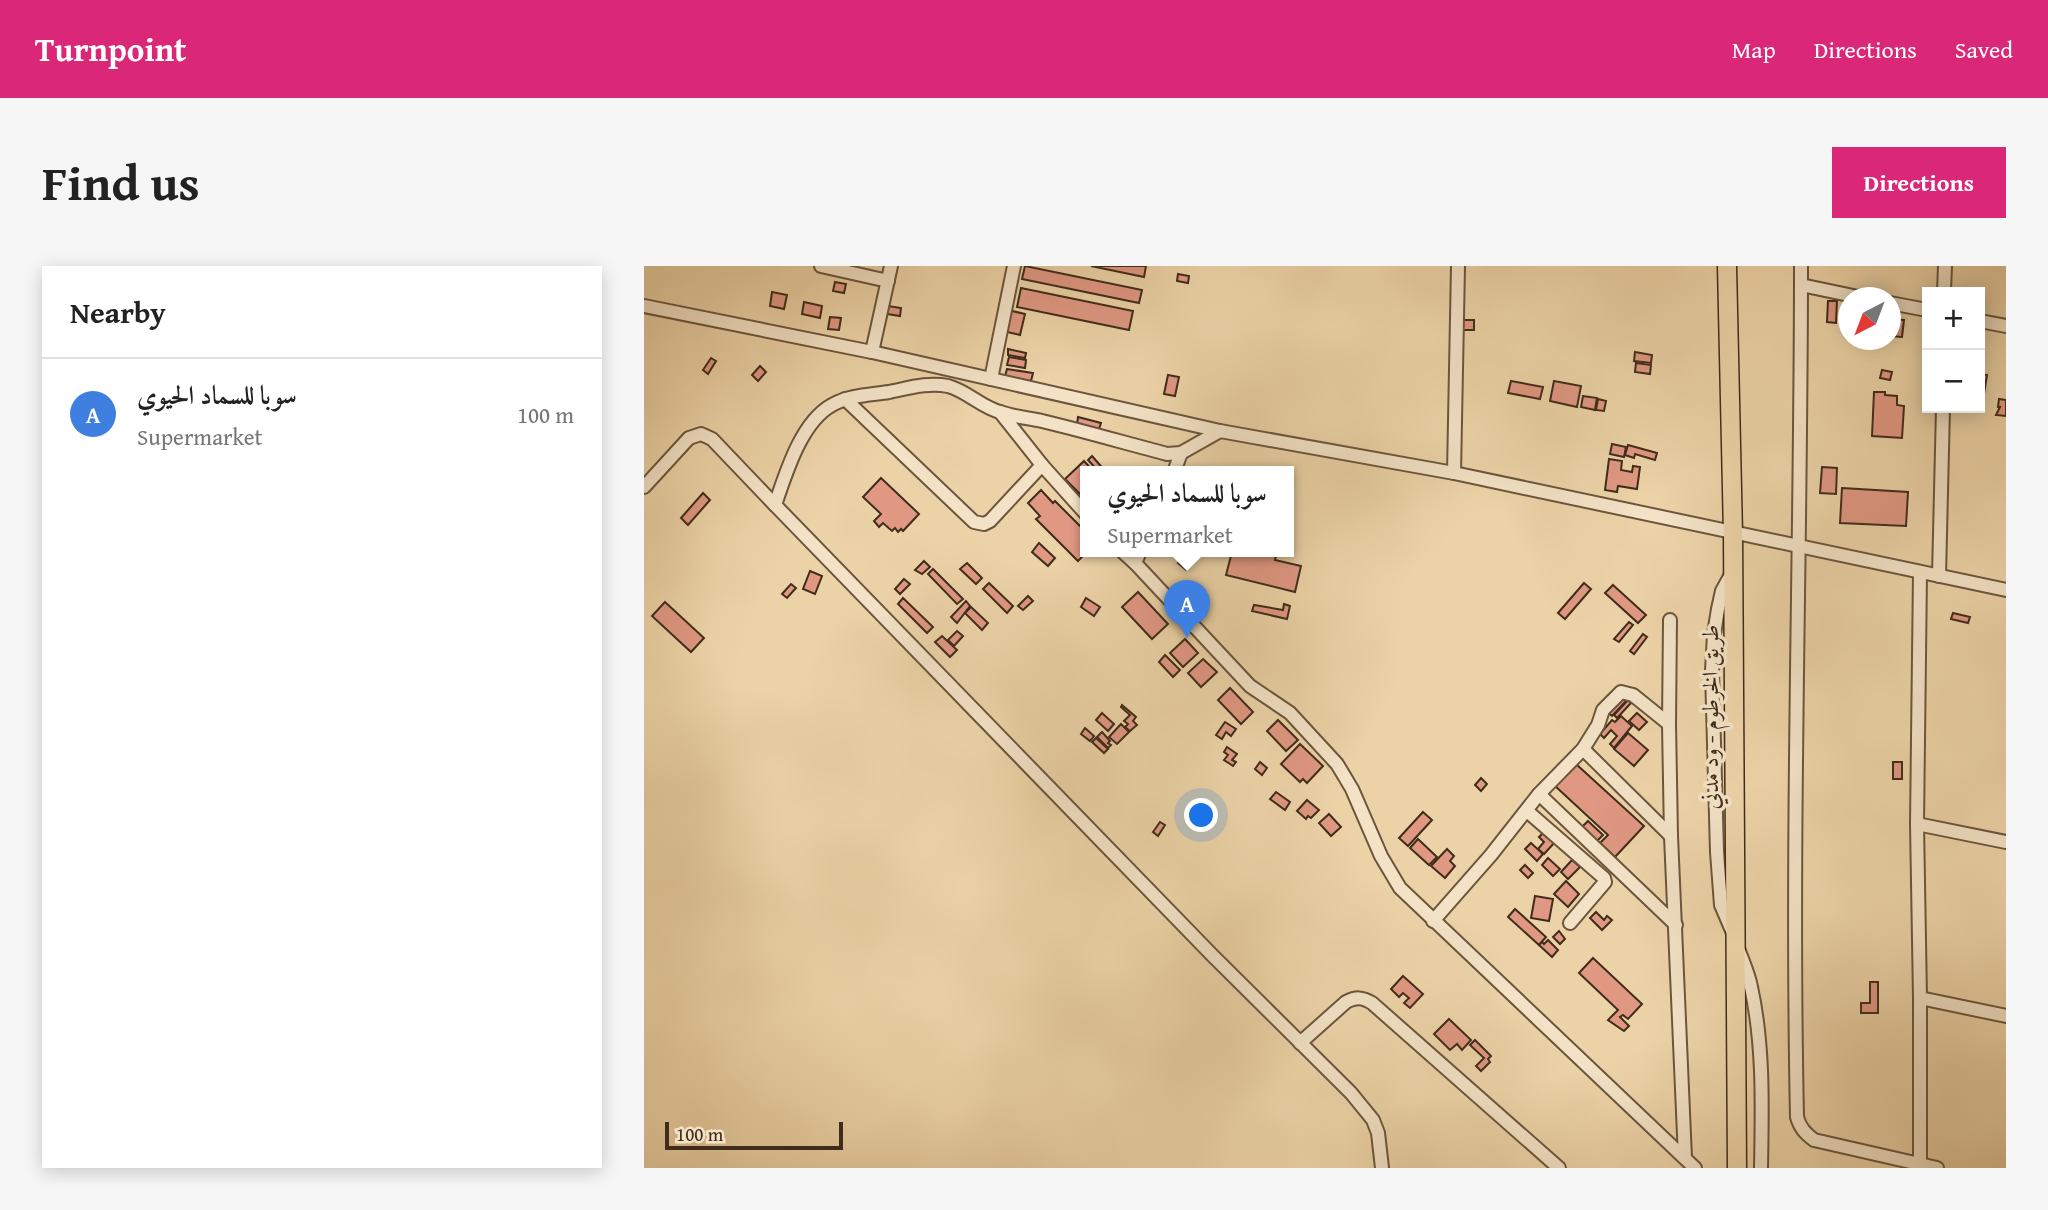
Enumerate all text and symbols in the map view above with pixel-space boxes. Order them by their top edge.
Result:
text: Turnpoint [35,25,187,73]
text: Map [1732,32,1776,67]
text: Directions [1814,32,1917,67]
text: Saved [1955,32,2013,67]
text: Find us [42,146,200,218]
button: Directions [1832,147,2006,218]
north arrow [1838,287,1901,350]
map controls [1922,287,1985,413]
button: + [1922,287,1985,350]
text: Nearby [70,290,166,334]
button: − [1922,350,1985,413]
text: سوبا للسماد الحيوي [137,375,297,414]
text: A [86,398,100,431]
text: 100 m [517,398,574,431]
text: Supermarket [137,420,263,453]
popup [1080,466,1294,557]
text: سوبا للسماد الحيوي [1107,473,1267,512]
text: Supermarket [1107,518,1233,551]
pin: A [1164,580,1210,638]
street label: طريق الخرطوم - ود مدني [1693,624,1730,810]
your location [1184,798,1218,832]
scale bar [665,1119,844,1151]
text: 100 m [676,1120,723,1148]

